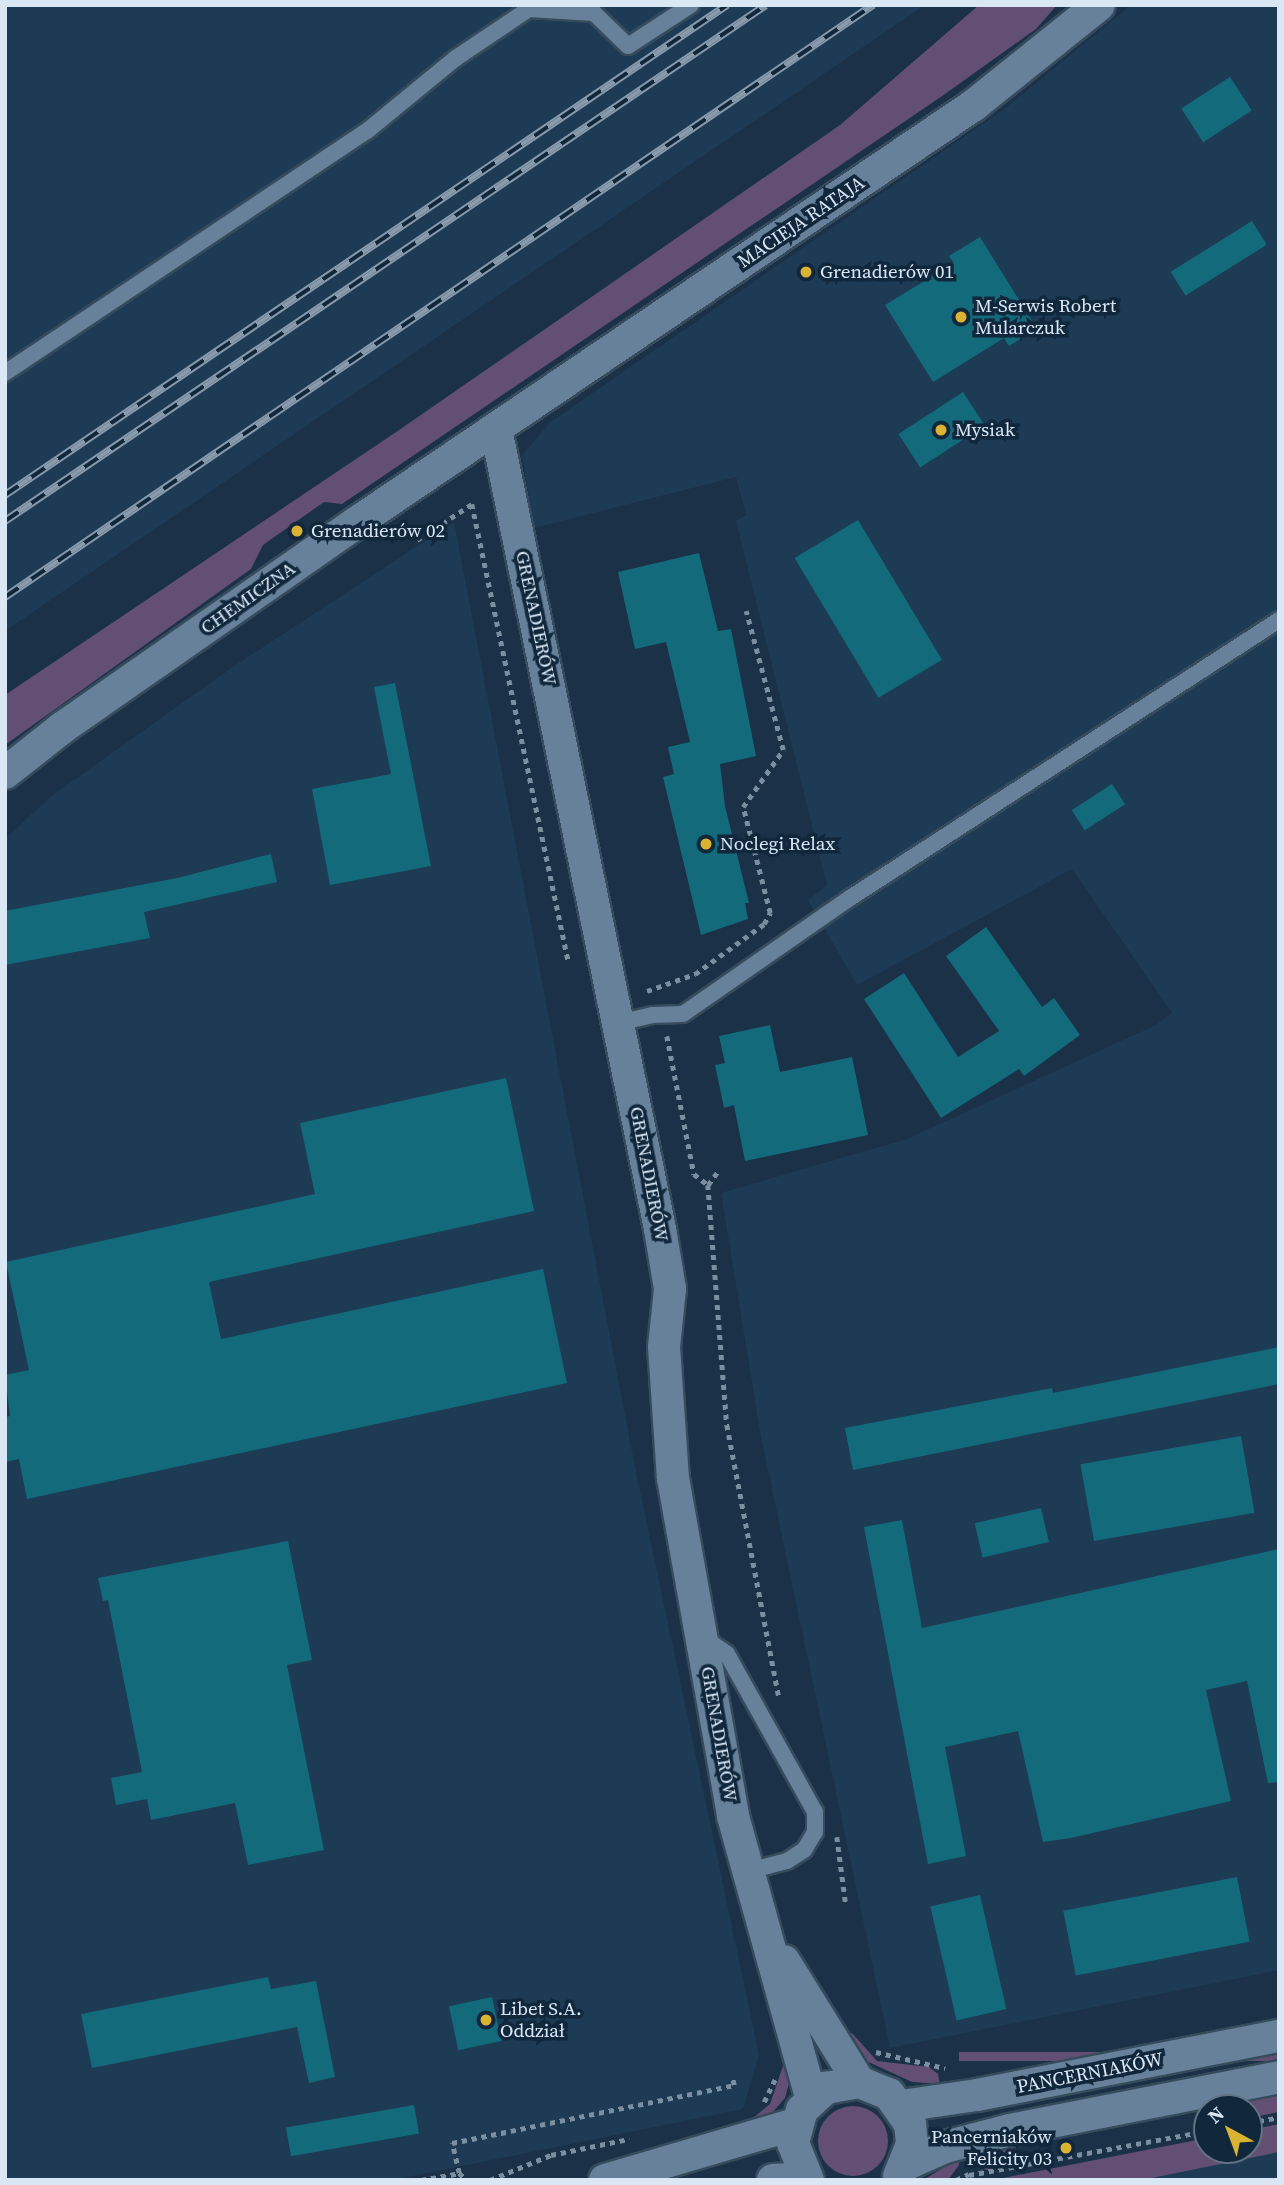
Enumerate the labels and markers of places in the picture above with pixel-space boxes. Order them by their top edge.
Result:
place label: Grenadierów 01 [820,261,954,283]
marker: Grenadierów 01 [798,264,814,280]
place label: M-Serwis Robert Mularczuk [975,295,1116,339]
marker: M-Serwis Robert Mularczuk [953,309,969,325]
place label: Mysiak [955,419,1015,441]
marker: Mysiak [933,422,949,438]
place label: Grenadierów 02 [311,520,445,542]
marker: Grenadierów 02 [289,523,305,539]
place label: Noclegi Relax [720,833,835,855]
marker: Noclegi Relax [698,836,714,852]
place label: Libet S.A. Oddział [500,1998,582,2042]
marker: Libet S.A. Oddział [478,2012,494,2028]
place label: Pancerniaków Felicity 03 [931,2126,1052,2170]
marker: Pancerniaków Felicity 03 [1058,2140,1074,2156]

